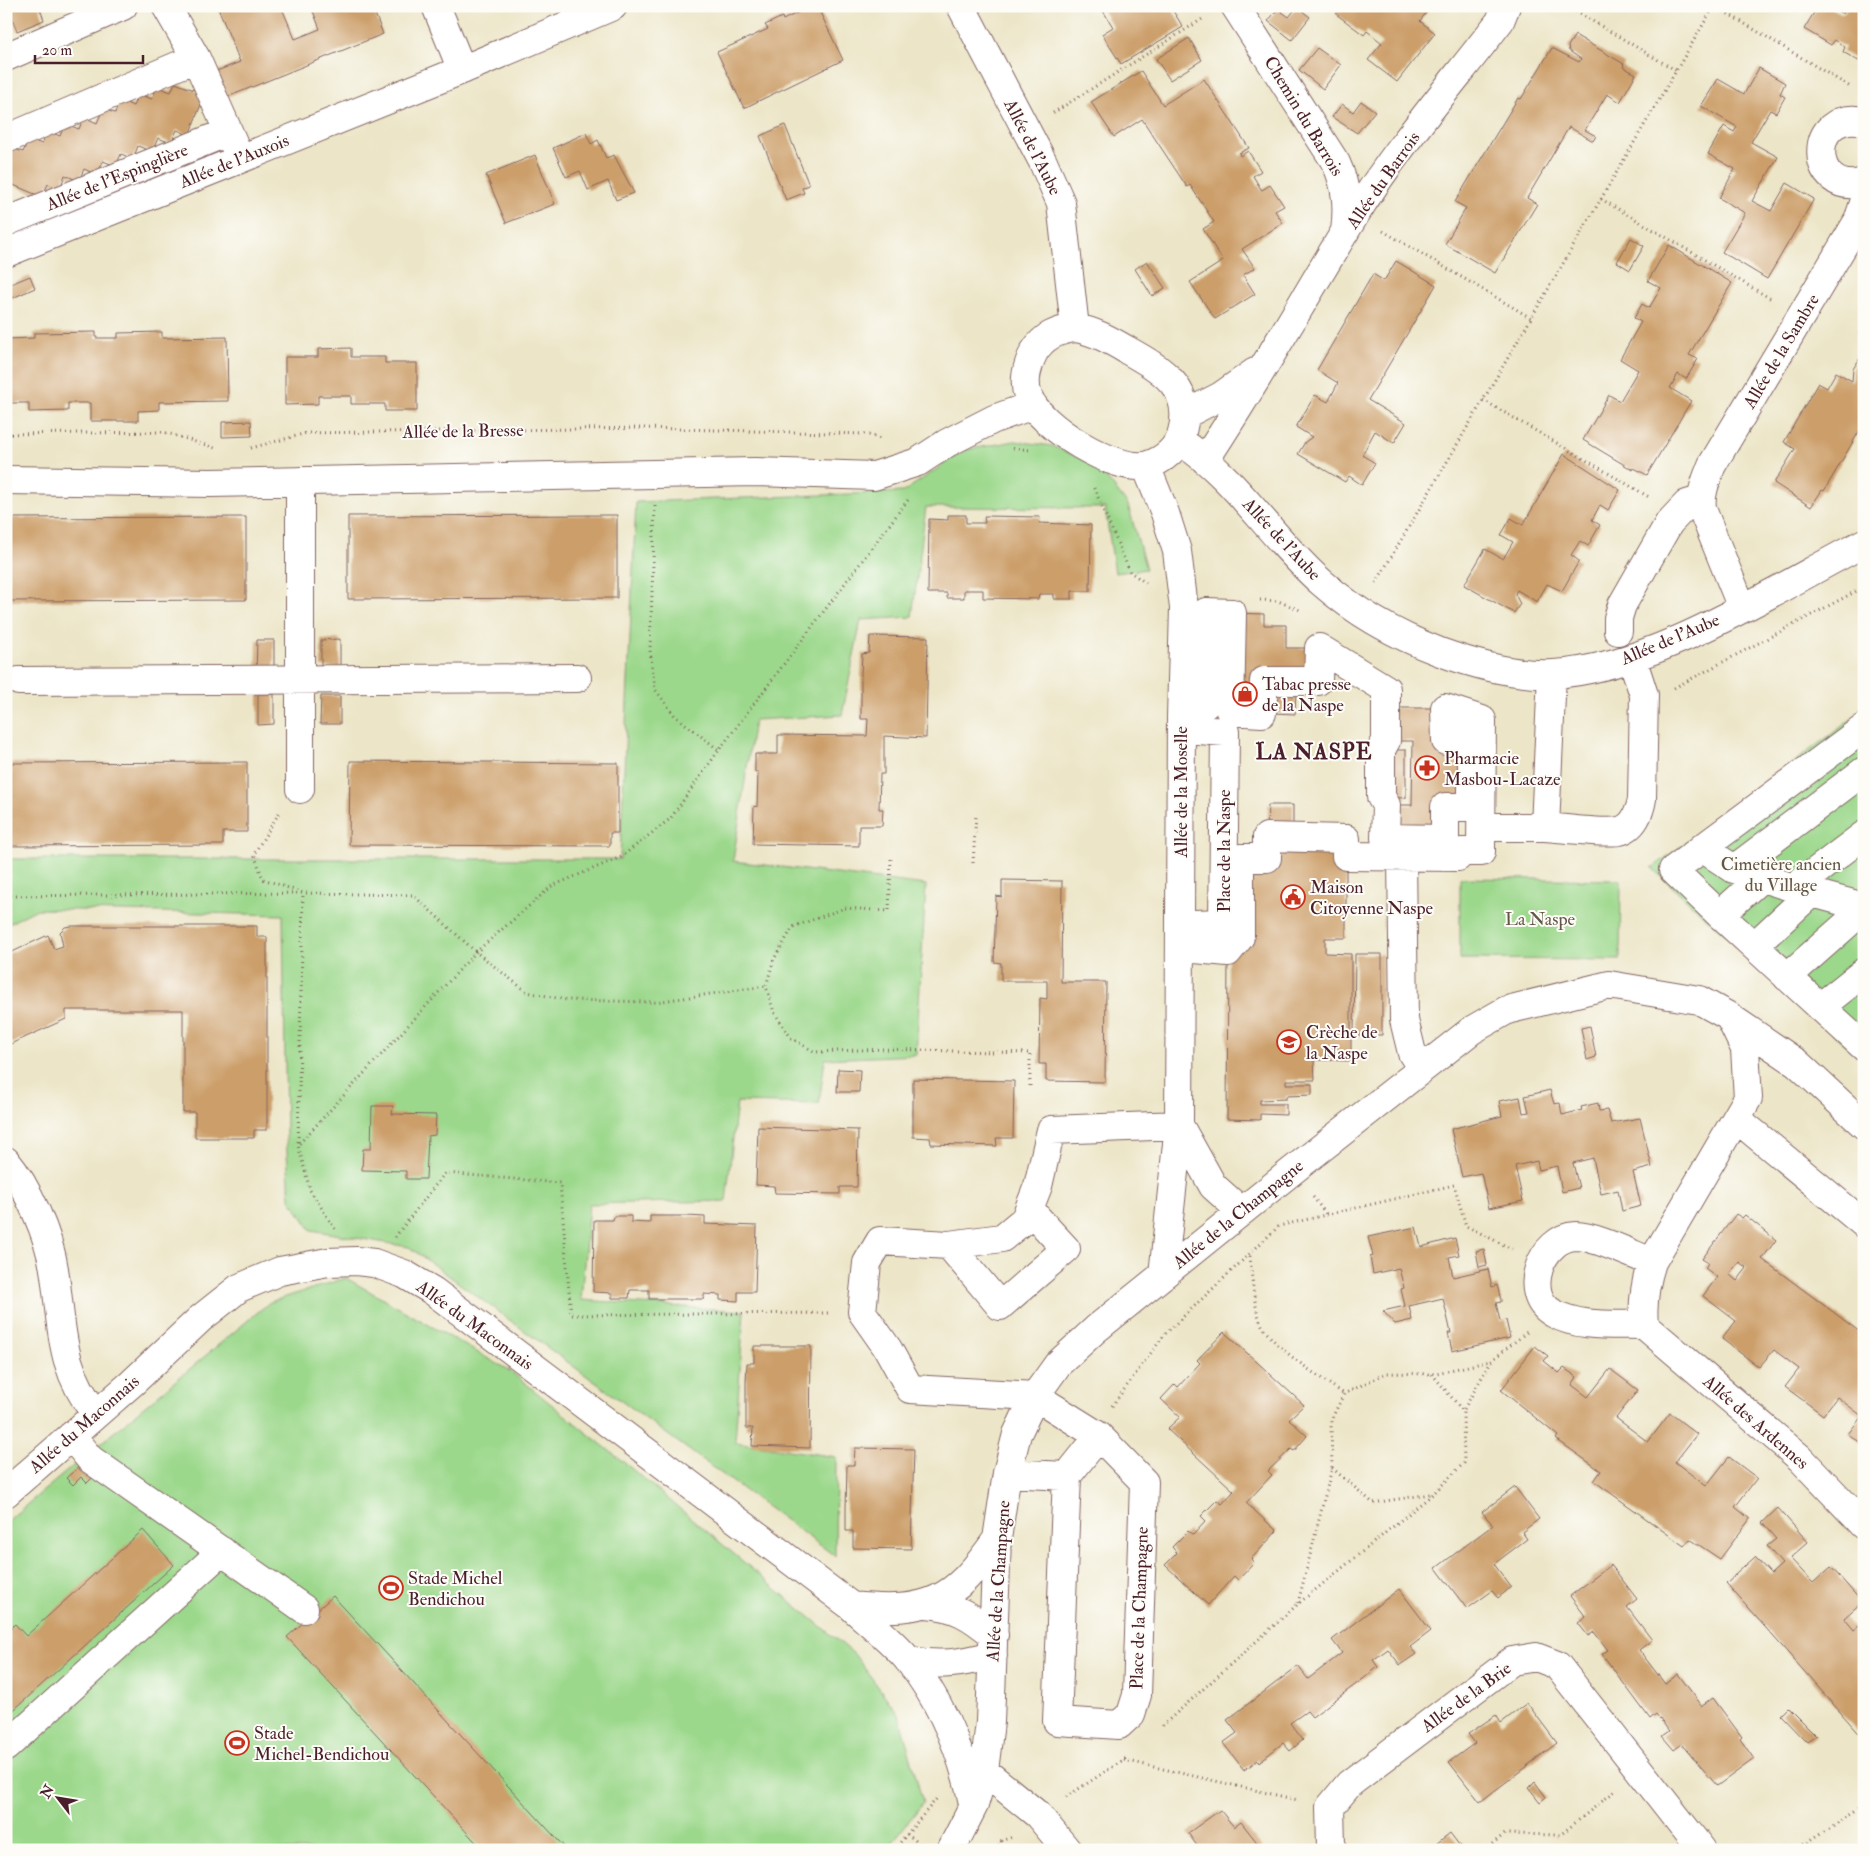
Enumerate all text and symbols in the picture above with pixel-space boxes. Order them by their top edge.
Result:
scale bar [35,32,142,64]
text: 20 m [42,41,72,60]
street label: Chemin du Barrois [1259,52,1348,180]
street label: Allée de l'Aube [998,94,1067,200]
street label: Allée du Barrois [1341,127,1425,234]
street label: Allée de l'Auxois [175,129,292,194]
street label: Allée de l'Espinglière [42,138,192,217]
street label: Allée de la Sambre [1738,289,1825,414]
street label: Allée de la Bresse [401,419,524,444]
street label: Allée de l'Aube [1237,492,1326,586]
street label: Allée de l'Aube [1616,608,1723,671]
place label: Tabac presse de la Naspe [1262,673,1352,717]
shop icon: Tabac presse de la Naspe [1232,681,1258,707]
street label: Allée de la Moselle [1170,726,1193,859]
district label: LA NASPE [1255,738,1373,766]
place label: Pharmacie Masbou-Lacaze [1444,747,1561,791]
pharmacy icon: Pharmacie Masbou-Lacaze [1414,755,1440,781]
street label: Place de la Naspe [1213,789,1236,912]
park label: Cimetière ancien du Village [1721,853,1841,897]
place label: Maison Citoyenne Naspe [1310,876,1434,920]
public building icon: Maison Citoyenne Naspe [1280,884,1306,910]
park label: La Naspe [1505,908,1576,931]
place label: Crèche de la Naspe [1306,1021,1378,1065]
school or university icon: Crèche de la Naspe [1276,1029,1302,1055]
street label: Allée de la Champagne [1168,1154,1309,1275]
street label: Allée du Maconnais [411,1275,538,1376]
street label: Allée du Maconnais [24,1370,144,1479]
street label: Allée des Ardennes [1697,1370,1813,1475]
street label: Allée de la Champagne [981,1499,1016,1663]
street label: Place de la Champagne [1125,1526,1154,1690]
place label: Stade Michel Bendichou [408,1567,503,1611]
sports icon: Stade Michel Bendichou [378,1575,404,1601]
street label: Allée de la Brie [1416,1657,1516,1738]
place label: Stade Michel-Bendichou [254,1722,389,1766]
sports icon: Stade Michel-Bendichou [224,1730,250,1756]
north arrow [32,1774,82,1824]
text: N [36,1781,58,1802]

